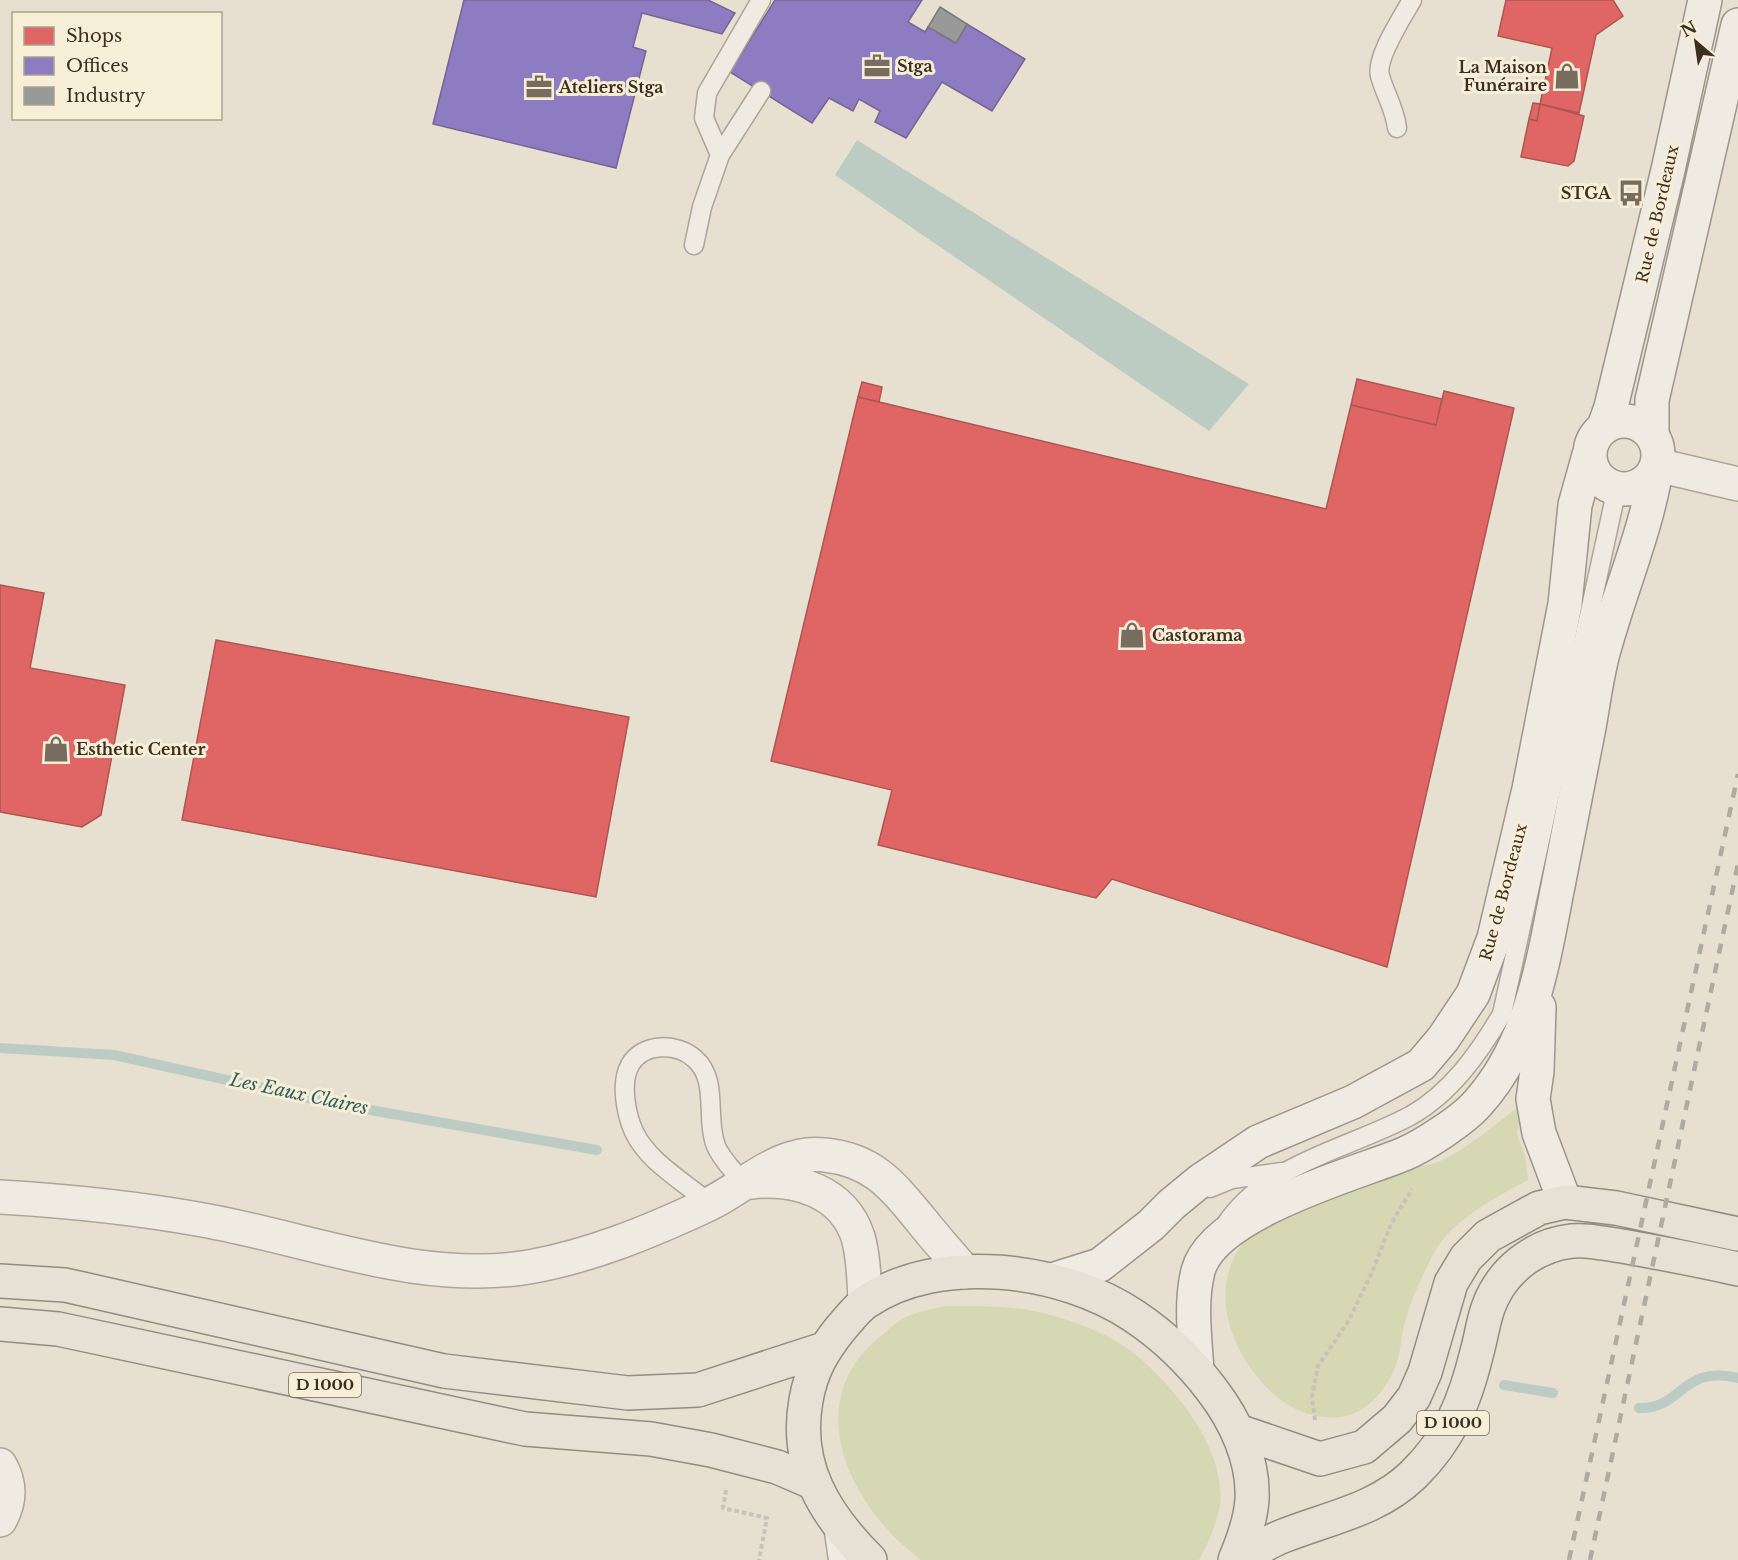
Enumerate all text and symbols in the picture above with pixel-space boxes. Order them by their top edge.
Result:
legend [12,12,222,120]
north arrow [1666,12,1726,72]
text: N [1677,16,1700,41]
text: Shops [66,25,122,47]
office icon: Stga [862,51,892,81]
text: Offices [66,55,129,77]
place label: Stga [897,56,933,76]
place label: La Maison Funéraire [1459,57,1547,95]
shop icon: La Maison Funéraire [1552,61,1582,91]
office icon: Ateliers Stga [524,72,554,102]
place label: Ateliers Stga [558,77,663,97]
text: Industry [66,85,146,107]
street label: Rue de Bordeaux [1631,143,1683,285]
bus stop icon: STGA [1616,178,1646,208]
place label: STGA [1561,183,1612,203]
shop icon: Castorama [1117,620,1147,650]
place label: Castorama [1152,625,1243,645]
shop icon: Esthetic Center [41,734,71,764]
place label: Esthetic Center [76,739,205,759]
street label: Rue de Bordeaux [1475,821,1531,963]
water label: Les Eaux Claires [227,1068,370,1119]
road number: D 1000 [289,1373,361,1397]
road number: D 1000 [1417,1411,1489,1435]

